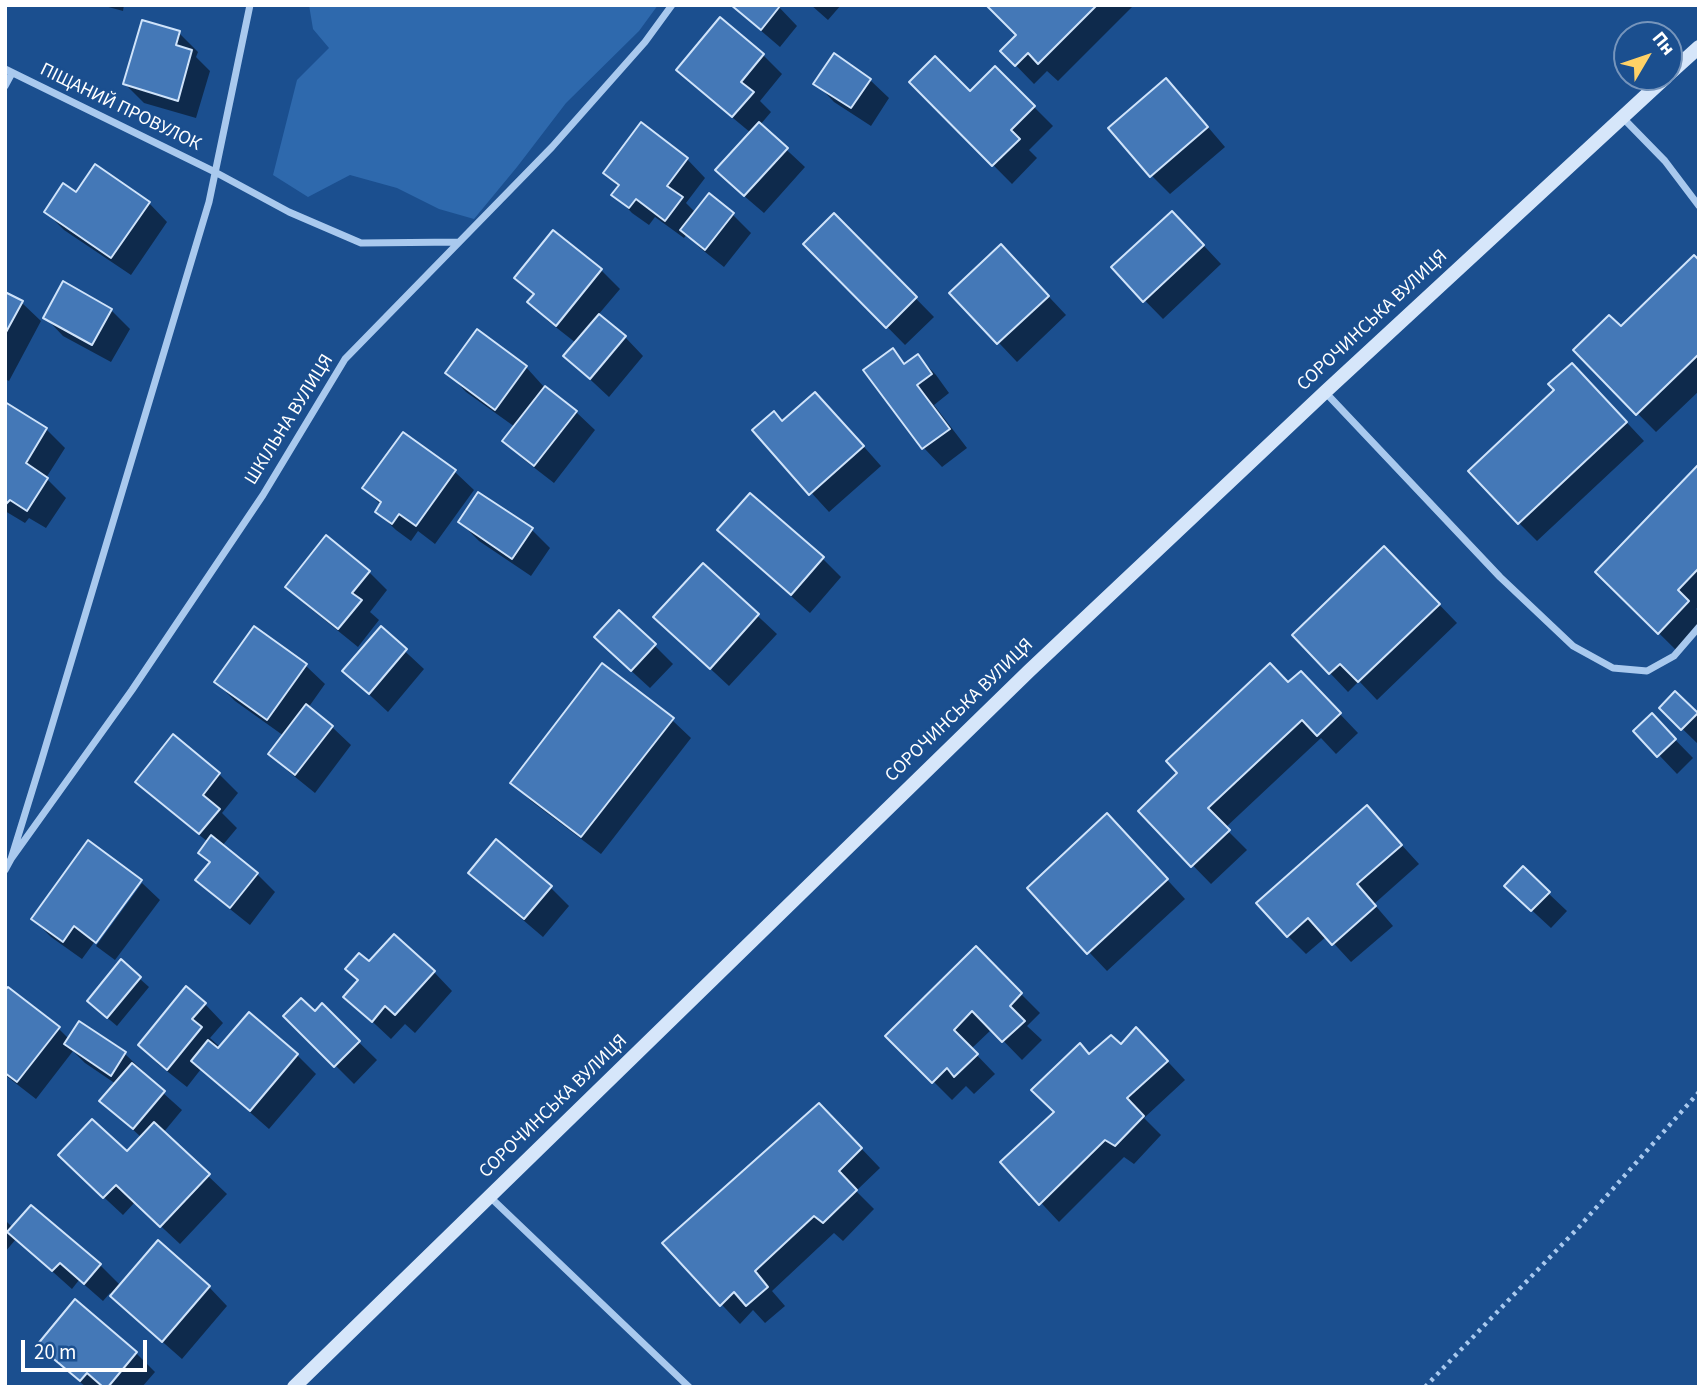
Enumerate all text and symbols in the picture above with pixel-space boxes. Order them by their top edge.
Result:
north arrow [1613,21,1683,91]
text: Пн [1645,26,1681,61]
street label: ПІЩАНИЙ ПРОВУЛОК [36,59,204,157]
street label: СОРОЧИНСЬКА ВУЛИЦЯ [1293,245,1453,397]
street label: ШКІЛЬНА ВУЛИЦЯ [241,351,339,489]
street label: СОРОЧИНСЬКА ВУЛИЦЯ [881,634,1039,788]
street label: СОРОЧИНСЬКА ВУЛИЦЯ [475,1030,633,1184]
scale bar [24,1326,150,1370]
text: 20 m [34,1337,76,1367]

